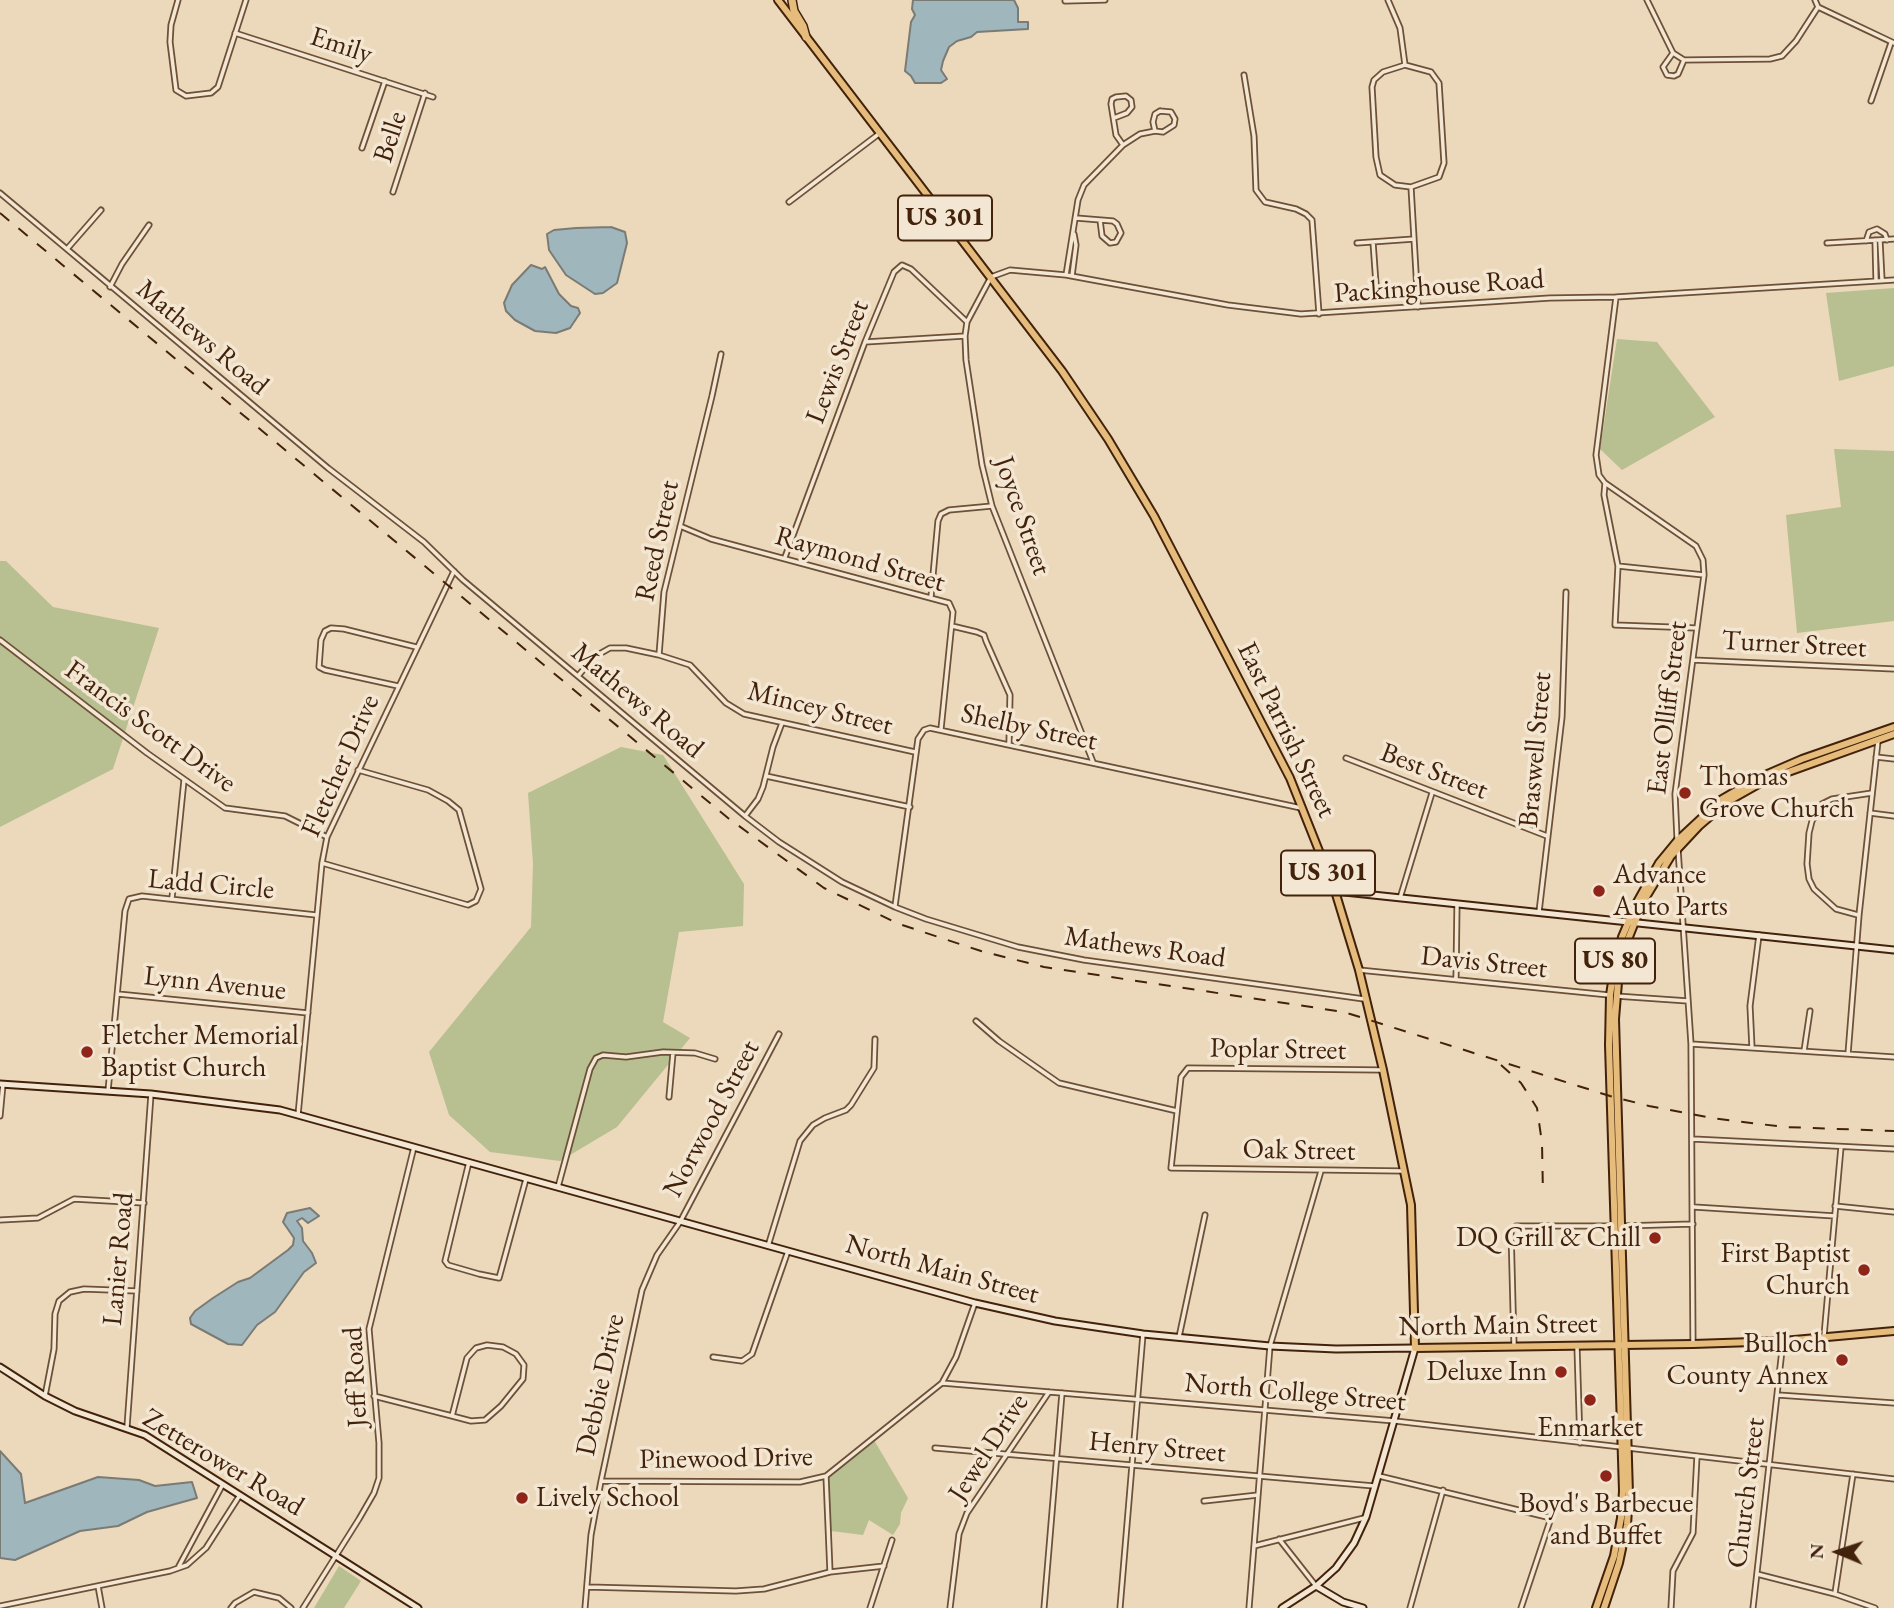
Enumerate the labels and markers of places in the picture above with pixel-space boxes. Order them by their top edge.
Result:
place label: Thomas Grove Church [1699,760,1855,826]
marker: Thomas Grove Church [1677,785,1693,801]
place label: Advance Auto Parts [1613,858,1728,924]
marker: Advance Auto Parts [1591,883,1607,899]
place label: Fletcher Memorial Baptist Church [101,1019,299,1085]
marker: Fletcher Memorial Baptist Church [79,1044,95,1060]
place label: DQ Grill & Chill [1456,1221,1641,1255]
marker: DQ Grill & Chill [1647,1230,1663,1246]
place label: First Baptist Church [1720,1237,1850,1303]
marker: First Baptist Church [1856,1262,1872,1278]
place label: Bulloch County Annex [1667,1327,1828,1393]
marker: Bulloch County Annex [1834,1352,1850,1368]
place label: Deluxe Inn [1427,1355,1547,1389]
marker: Deluxe Inn [1553,1364,1569,1380]
marker: Enmarket [1582,1392,1598,1408]
place label: Enmarket [1537,1411,1643,1445]
marker: Boyd's Barbecue and Buffet [1598,1468,1614,1484]
place label: Lively School [536,1481,679,1515]
place label: Boyd's Barbecue and Buffet [1519,1487,1693,1553]
marker: Lively School [514,1490,530,1506]

